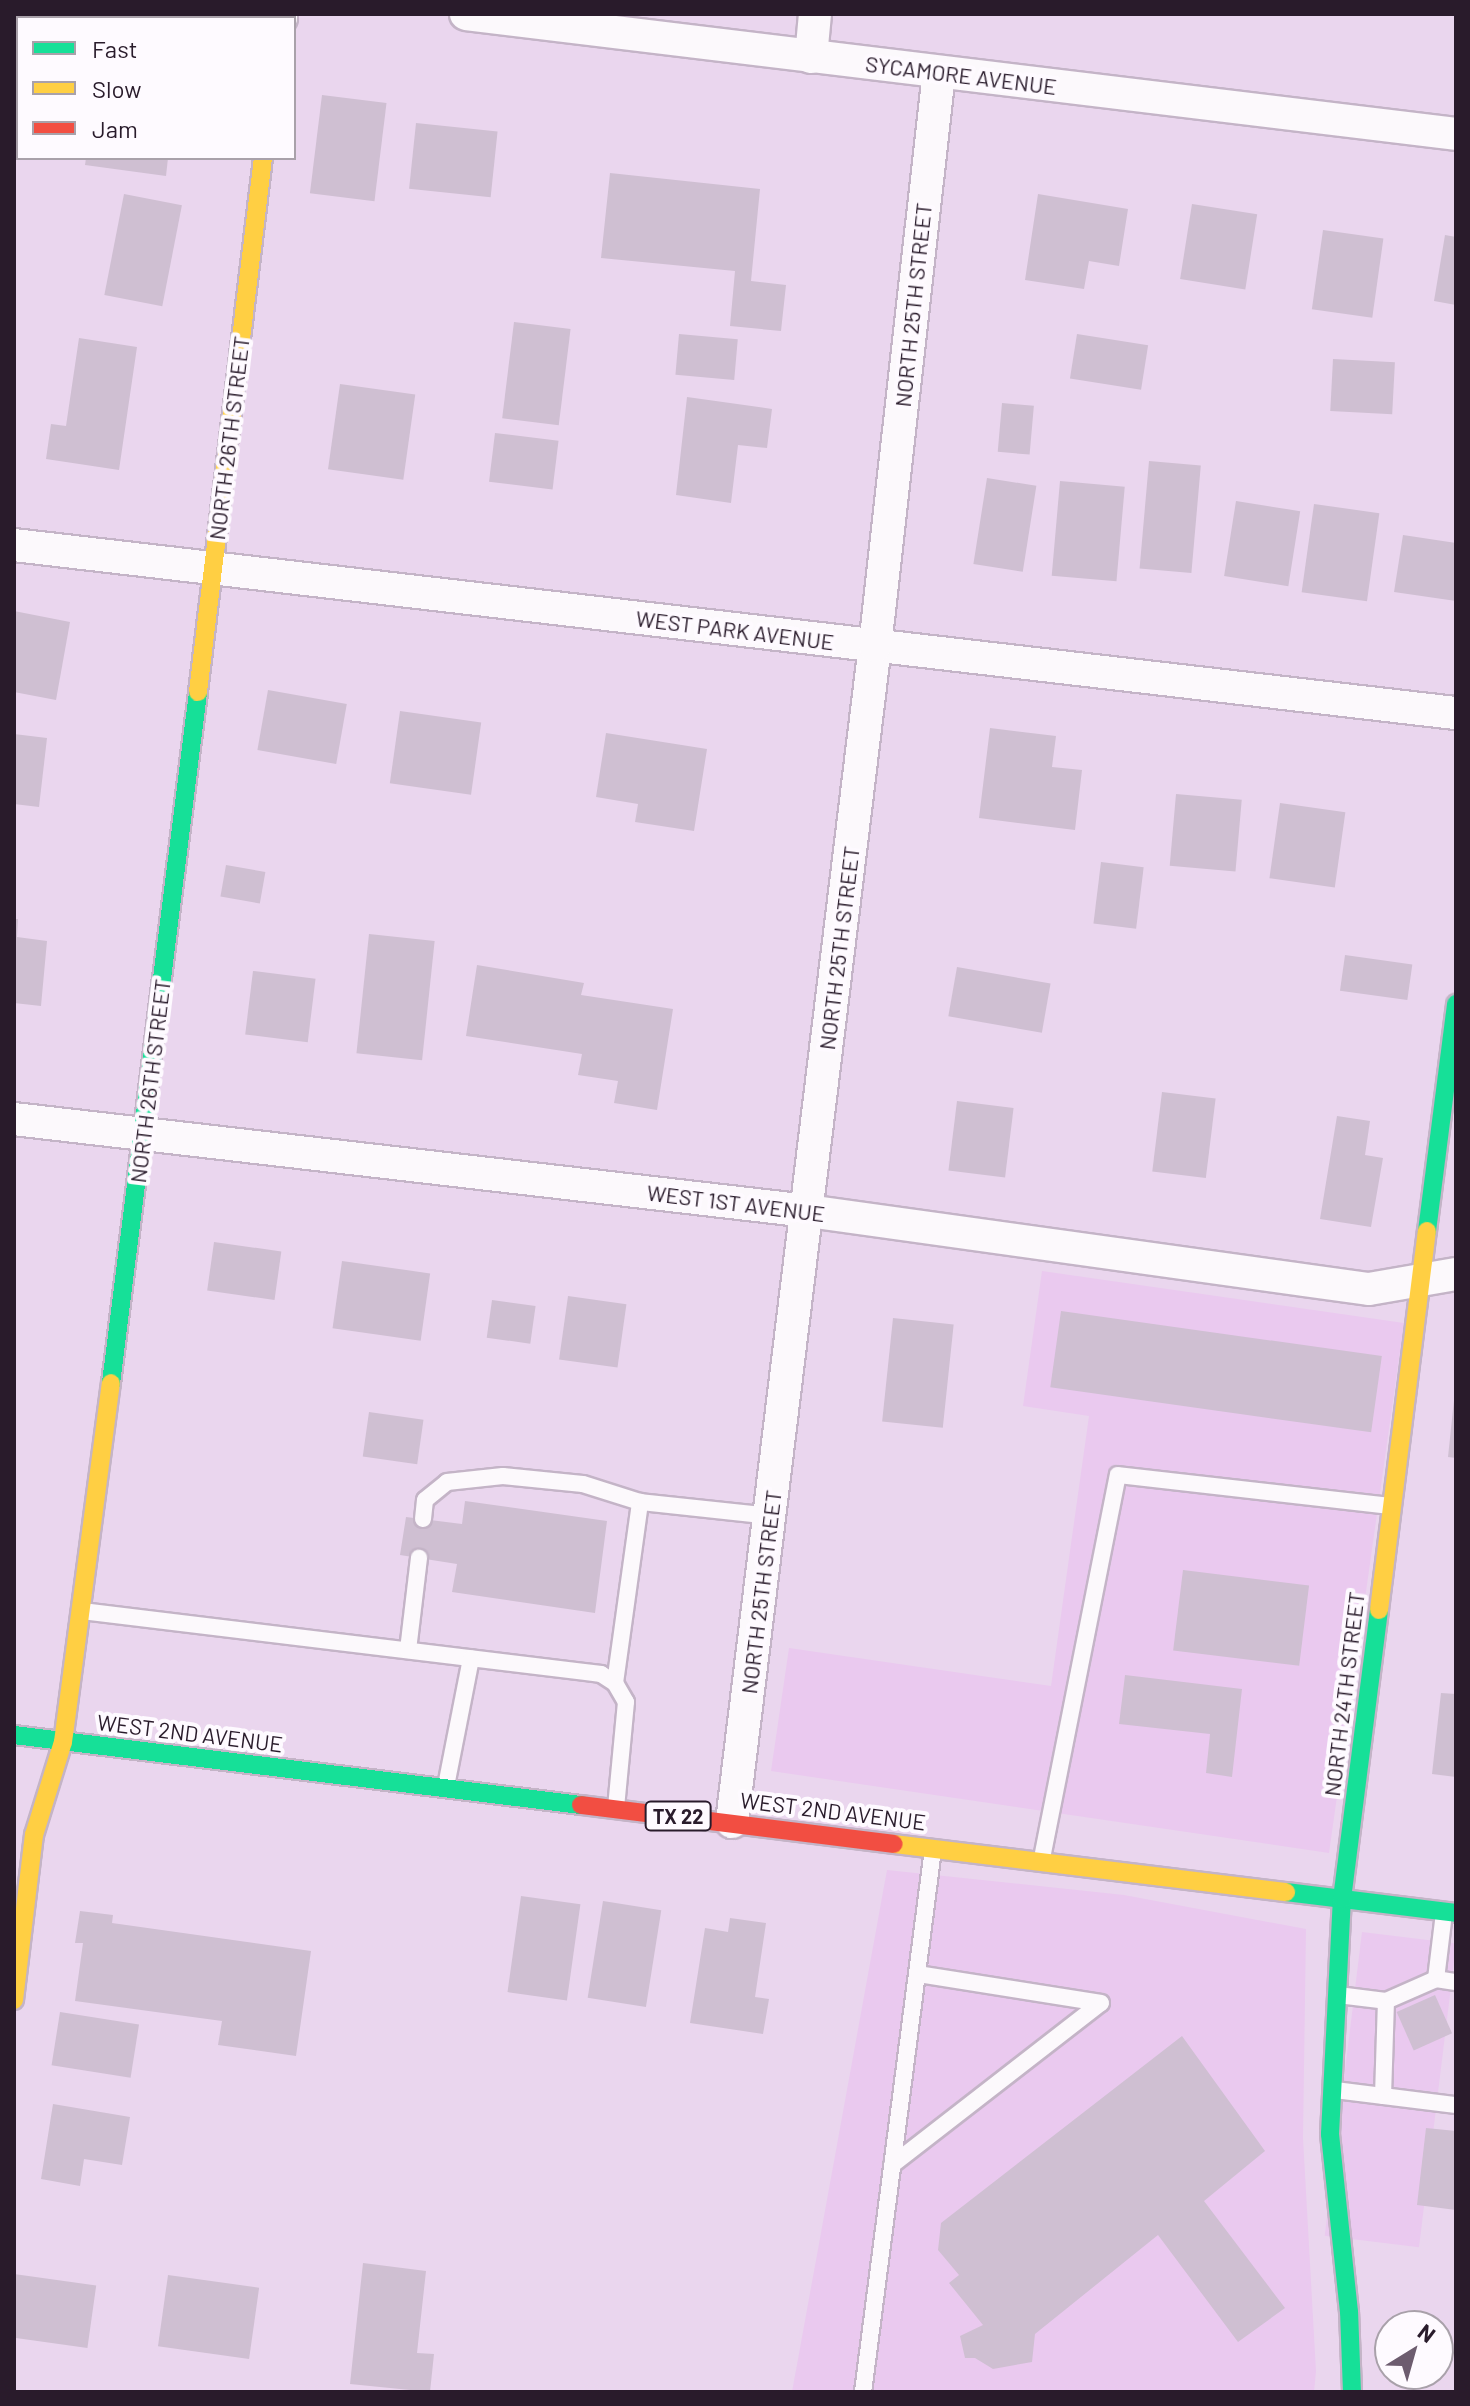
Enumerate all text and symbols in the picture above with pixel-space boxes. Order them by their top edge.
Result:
legend [16,16,296,160]
text: Fast [92,34,137,63]
street label: SYCAMORE AVENUE [864,50,1058,100]
text: Slow [92,74,141,103]
text: Jam [92,114,138,143]
street label: NORTH 25TH STREET [889,202,937,408]
street label: NORTH 26TH STREET [203,335,255,541]
street label: WEST PARK AVENUE [634,605,836,655]
street label: NORTH 25TH STREET [813,845,865,1051]
street label: NORTH 26TH STREET [124,978,176,1184]
street label: WEST 1ST AVENUE [645,1179,827,1227]
street label: NORTH 25TH STREET [735,1489,787,1695]
street label: NORTH 24TH STREET [1318,1590,1370,1798]
street label: WEST 2ND AVENUE [96,1709,284,1757]
street label: WEST 2ND AVENUE [739,1787,927,1835]
road number: TX 22 [644,1800,712,1832]
north arrow [1374,2310,1454,2390]
text: N [1414,2318,1441,2347]

